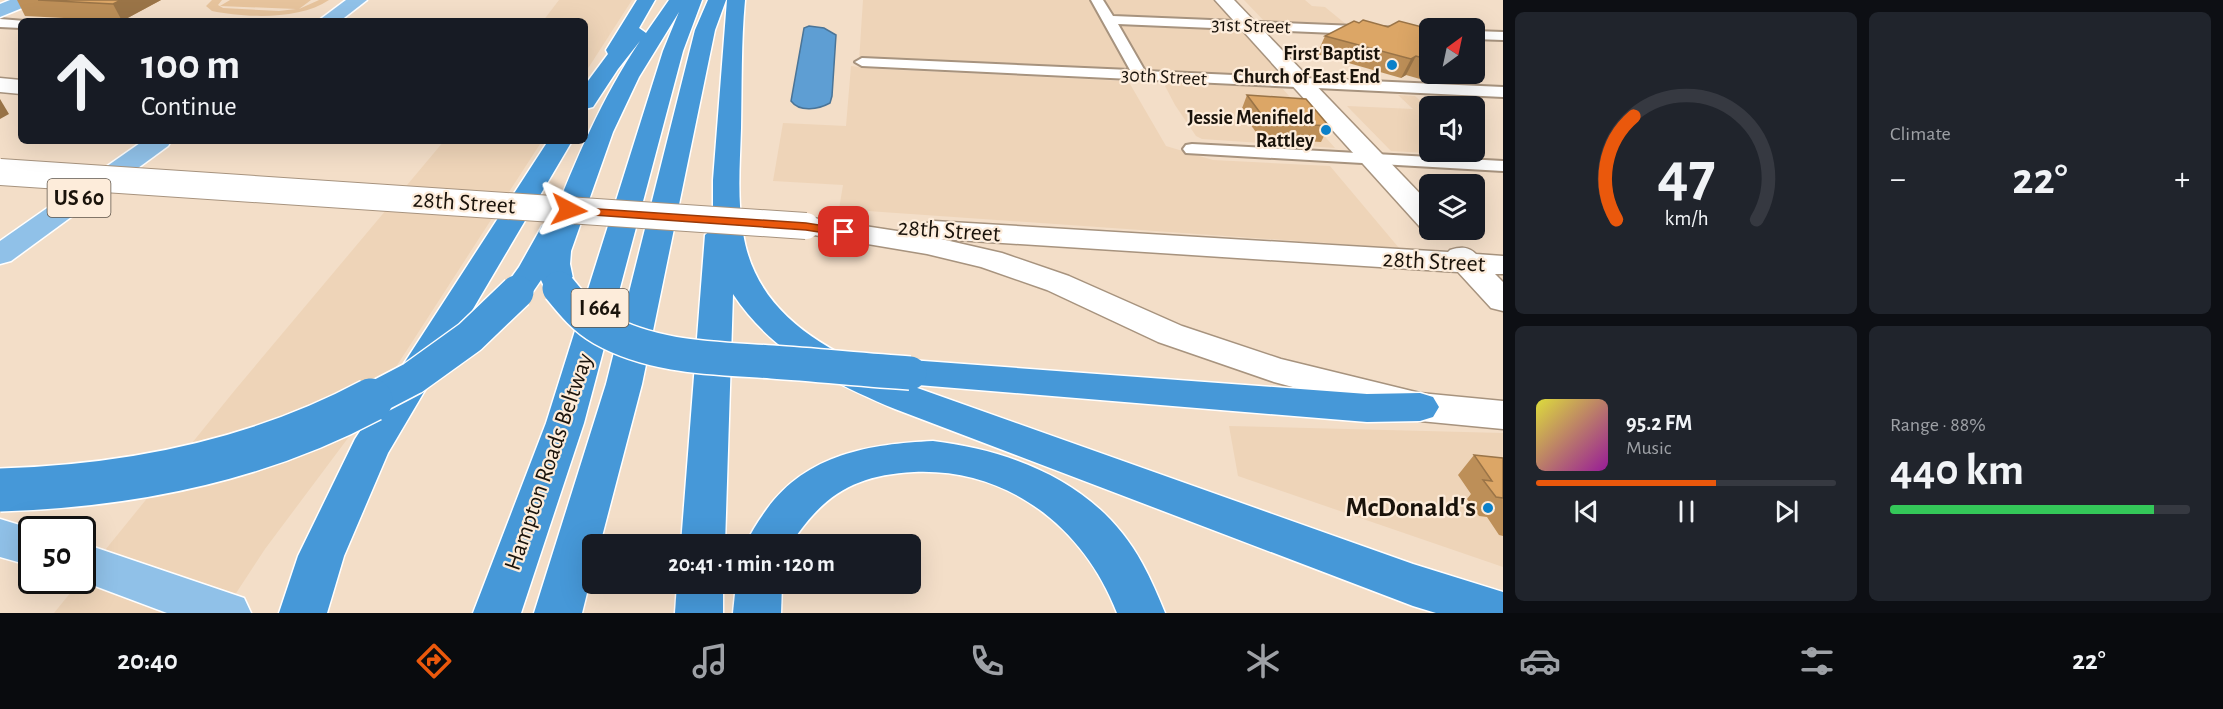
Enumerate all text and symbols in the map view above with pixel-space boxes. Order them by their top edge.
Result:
street label: 31st Street [1211,15,1292,37]
north arrow [1419,18,1485,84]
map controls [1419,18,1485,240]
icon: ahead [42,42,120,120]
text: 100 m [141,44,240,86]
place label: First Baptist Church of East End [1233,44,1380,87]
marker: First Baptist Church of East End [1385,58,1399,72]
street label: 30th Street [1121,65,1208,89]
text: Continue [141,93,237,120]
button: sound [1419,96,1485,162]
place label: Jessie Menifield Rattley [1187,108,1314,151]
marker: Jessie Menifield Rattley [1319,123,1333,137]
text: Climate [1890,124,1951,144]
text: 47 [1657,144,1715,206]
text: 22° [2012,157,2068,202]
text: − [1890,163,1906,196]
text: + [2174,163,2190,196]
button: layers [1419,174,1485,240]
position arrow [537,178,601,242]
road number: US 60 [48,179,110,217]
street label: 28th Street [412,187,516,219]
pin [818,206,869,257]
text: km/h [1664,208,1708,229]
icon: arrive [827,215,860,248]
street label: 28th Street [897,215,1001,247]
street label: 28th Street [1382,247,1486,277]
road number: I 664 [572,289,628,327]
street label: Hampton Roads Beltway [501,350,597,574]
text: 95.2 FM [1626,412,1692,434]
text: Range · 88% [1890,415,1986,435]
text: Music [1626,438,1672,458]
text: 440 km [1890,448,2024,493]
place label: McDonald's [1346,494,1476,522]
icon: previous [1570,495,1603,528]
icon: pause [1670,495,1703,528]
icon: next [1770,495,1803,528]
marker: McDonald's [1481,501,1495,515]
speed limit sign: 50 [18,516,96,594]
text: 20:41 · 1 min · 120 m [668,553,835,575]
icon: directions [413,640,455,682]
icon: music [689,640,731,682]
icon: phone [966,640,1008,682]
icon: climate [1242,640,1284,682]
icon: car [1519,640,1561,682]
icon: filters [1796,640,1838,682]
text: 20:40 [117,647,178,674]
text: 22° [2072,647,2106,674]

